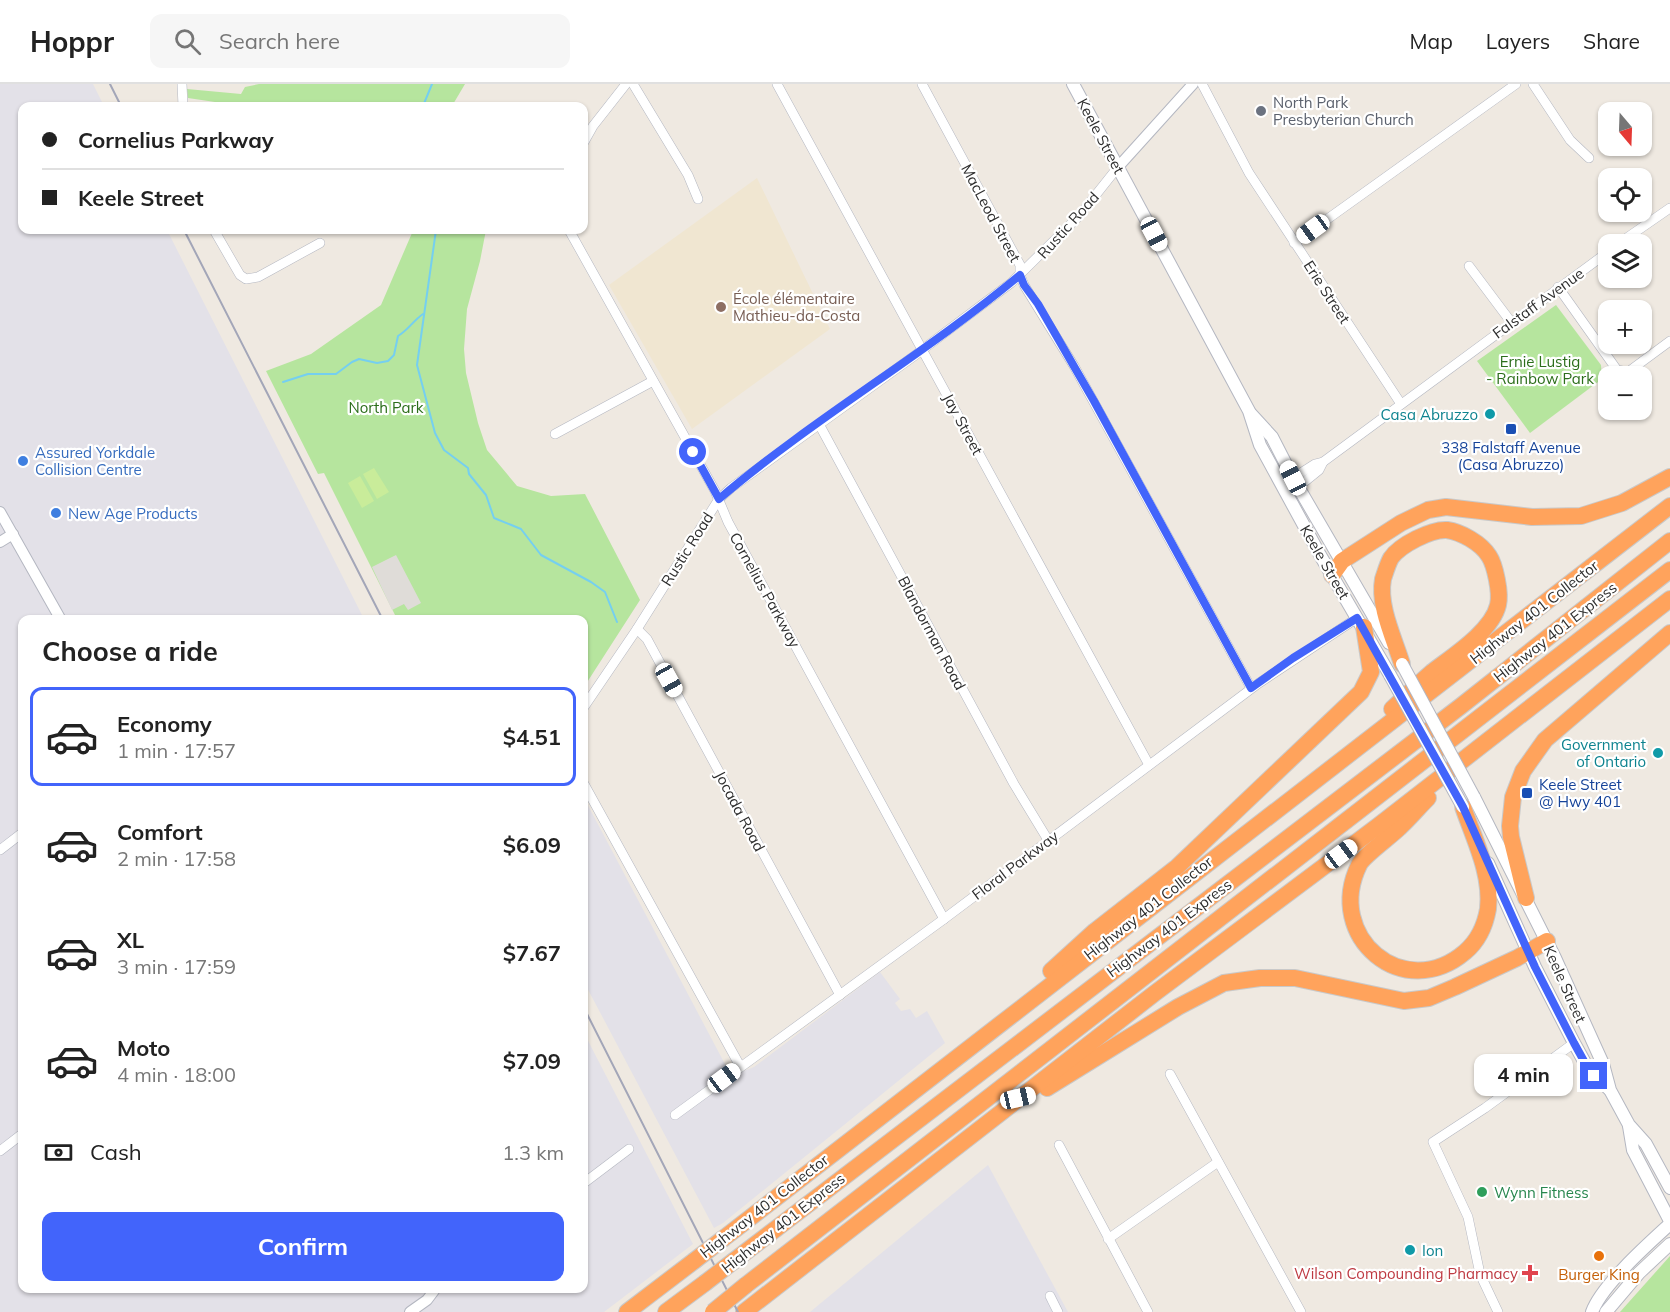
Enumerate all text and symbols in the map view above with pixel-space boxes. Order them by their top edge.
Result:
search box [150,14,570,68]
text: Hoppr [30,24,114,59]
icon: search [171,25,204,58]
text: Search here [219,27,340,55]
text: Map [1410,28,1453,54]
text: Layers [1486,28,1550,54]
text: Share [1583,28,1640,54]
place label: North Park Presbyterian Church [1273,93,1414,129]
street label: Keele Street [1073,95,1129,177]
north arrow [1598,102,1652,156]
map controls [1598,102,1652,420]
marker: North Park Presbyterian Church [1254,104,1268,118]
text: Cornelius Parkway [78,126,274,154]
street label: MacLeod Street [957,161,1025,265]
button: locate [1598,168,1652,222]
text: Keele Street [78,184,204,212]
street label: Rustic Road [1033,188,1103,262]
car [1293,211,1333,247]
car [1138,214,1170,254]
button: layers [1598,234,1652,288]
street label: Erie Street [1300,257,1354,327]
street label: Falstaff Avenue [1489,263,1587,343]
place label: École élémentaire Mathieu-da-Costa [733,289,860,325]
marker: École élémentaire Mathieu-da-Costa [714,300,728,314]
button: + [1598,300,1652,354]
park label: Ernie Lustig - Rainbow Park [1486,352,1594,388]
button: − [1598,366,1652,420]
street label: Jay Street [939,390,987,458]
park label: North Park [348,398,424,417]
place label: Casa Abruzzo [1381,405,1478,424]
marker: Casa Abruzzo [1483,407,1497,421]
marker: 338 Falstaff Avenue (Casa Abruzzo) [1504,422,1518,436]
route start [679,438,706,465]
place label: 338 Falstaff Avenue (Casa Abruzzo) [1441,438,1581,474]
place label: Assured Yorkdale Collision Centre [35,443,155,479]
marker: Assured Yorkdale Collision Centre [16,454,30,468]
car [1277,458,1309,498]
place label: New Age Products [68,504,198,523]
marker: New Age Products [49,506,63,520]
street label: Rustic Road [657,509,717,589]
street label: Keele Street [1296,521,1354,603]
street label: Cornelius Parkway [725,529,805,651]
street label: Highway 401 Collector [1466,556,1602,668]
street label: Blandorman Road [894,573,970,693]
street label: Highway 401 Express [1489,578,1621,686]
text: Choose a ride [42,634,218,668]
car [652,660,686,700]
icon: car [45,710,99,764]
text: Economy [117,710,212,738]
text: $4.51 [503,723,561,751]
place label: Government of Ontario [1561,735,1646,771]
text: 1 min · 17:57 [117,738,236,763]
marker: Government of Ontario [1651,746,1665,760]
street label: Jocada Road [711,767,769,855]
place label: Keele Street @ Hwy 401 [1539,775,1622,811]
marker: Keele Street @ Hwy 401 [1520,786,1534,800]
icon: car [45,818,99,872]
text: Comfort [117,818,203,846]
street label: Floral Parkway [968,826,1062,904]
text: $6.09 [503,831,561,859]
car [1321,836,1361,872]
text: 2 min · 17:58 [117,846,236,871]
street label: Highway 401 Collector [1080,852,1216,964]
street label: Highway 401 Express [1103,875,1235,981]
icon: car [45,926,99,980]
text: XL [117,926,144,954]
text: $7.67 [503,939,561,967]
street label: Keele Street [1539,942,1591,1026]
text: 3 min · 17:59 [117,954,236,979]
icon: car [45,1034,99,1088]
text: Moto [117,1034,170,1062]
text: $7.09 [503,1047,561,1075]
callout: 4 min [1474,1055,1573,1097]
car [704,1060,744,1096]
text: 4 min · 18:00 [117,1062,236,1087]
text: 4 min [1497,1062,1550,1087]
route end [1580,1062,1607,1089]
car [998,1085,1038,1111]
icon: cash [42,1136,75,1169]
text: Cash [90,1138,142,1166]
text: 1.3 km [502,1140,564,1165]
street label: Highway 401 Collector [696,1150,832,1262]
street label: Highway 401 Express [717,1169,849,1277]
place label: Wynn Fitness [1494,1183,1589,1202]
marker: Wynn Fitness [1475,1185,1489,1199]
button: Confirm [42,1212,564,1281]
place label: Ion [1422,1241,1443,1260]
marker: Ion [1403,1243,1417,1257]
marker: Burger King [1592,1249,1606,1263]
place label: Wilson Compounding Pharmacy [1294,1264,1518,1283]
place label: Burger King [1558,1265,1640,1284]
marker: Wilson Compounding Pharmacy [1523,1266,1537,1280]

